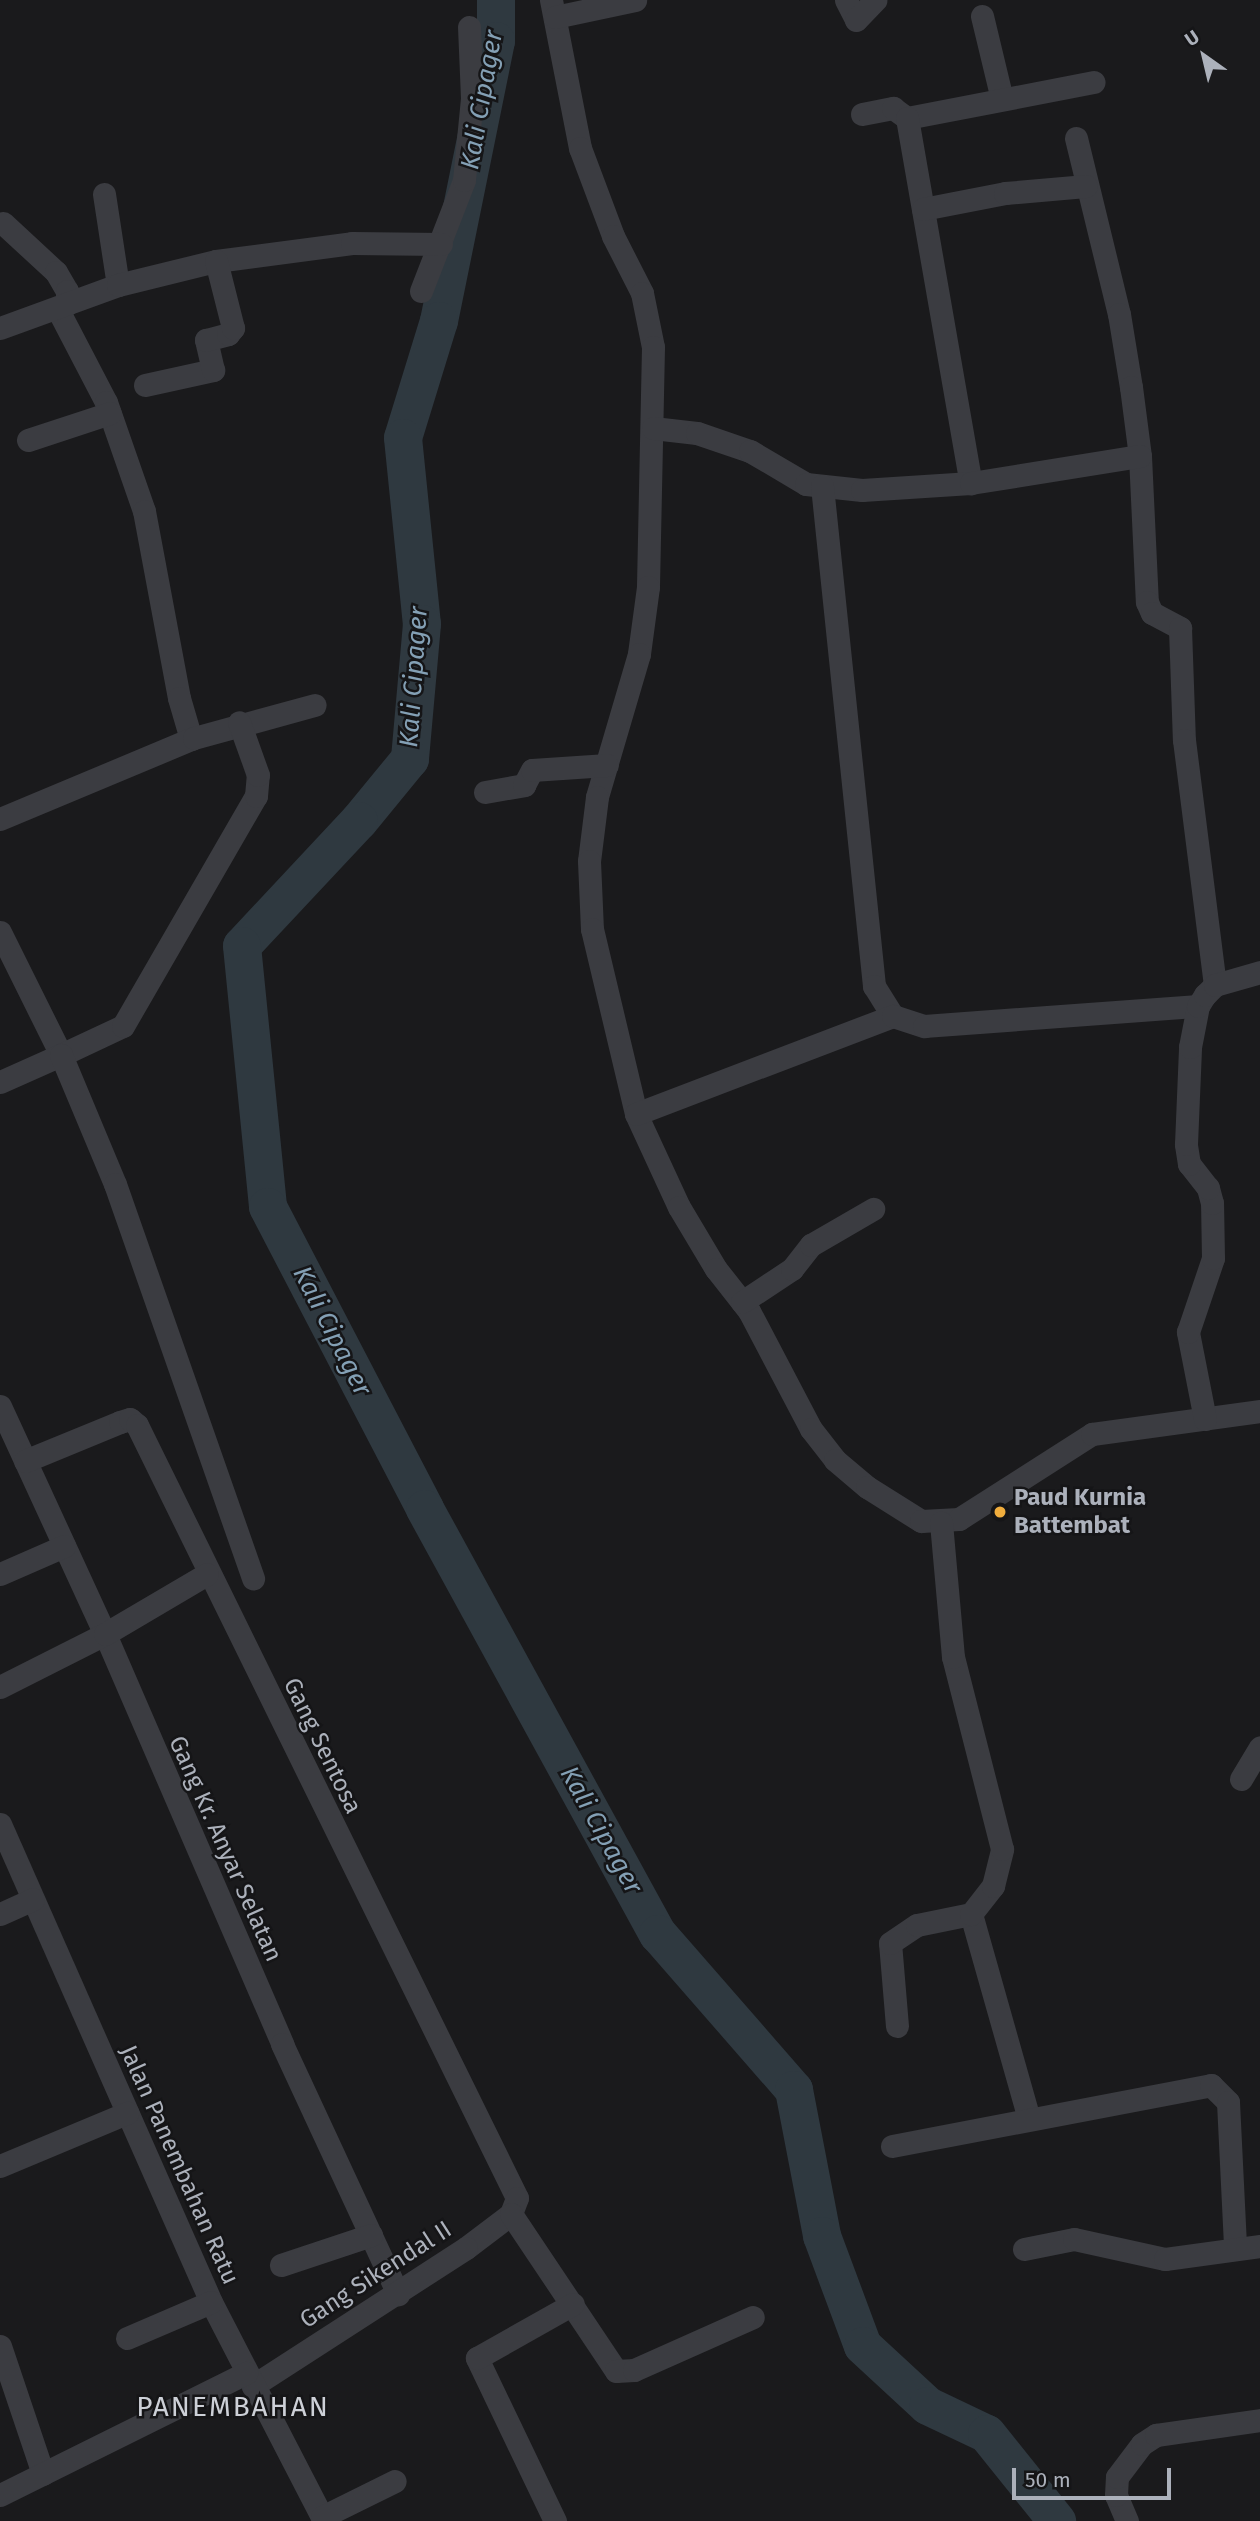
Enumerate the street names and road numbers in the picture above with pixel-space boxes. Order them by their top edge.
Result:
street label: Gang Sentosa [277,1673,367,1819]
street label: Gang Kr. Anyar Selatan [162,1732,288,1966]
street label: Jalan Panembahan Ratu [113,2041,245,2289]
street label: Gang Sikendal II [295,2215,457,2335]

